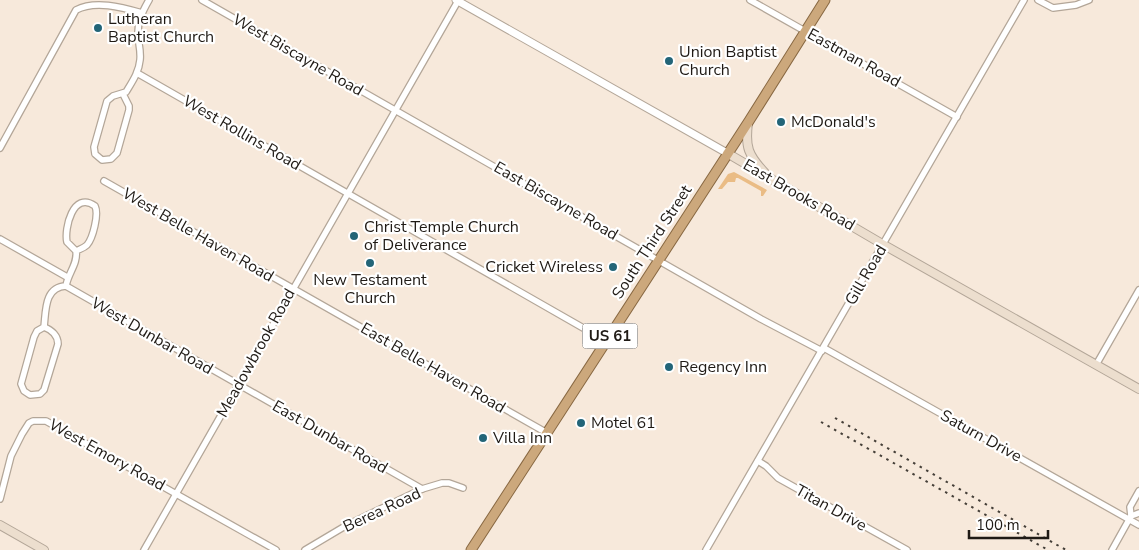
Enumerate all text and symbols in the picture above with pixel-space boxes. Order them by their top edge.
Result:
place label: Lutheran Baptist Church [108,8,214,48]
street label: West Biscayne Road [229,9,367,101]
marker: Lutheran Baptist Church [92,22,104,34]
street label: Eastman Road [803,23,905,93]
place label: Union Baptist Church [679,41,777,81]
marker: Union Baptist Church [663,55,675,67]
street label: West Rollins Road [179,90,305,176]
place label: McDonald's [791,111,876,133]
marker: McDonald's [775,116,787,128]
street label: East Brooks Road [739,154,859,236]
street label: East Biscayne Road [490,156,622,246]
street label: South Third Street [607,180,697,303]
street label: West Belle Haven Road [118,183,278,287]
place label: Christ Temple Church of Deliverance [364,216,519,256]
marker: Christ Temple Church of Deliverance [348,230,360,242]
street label: Gill Road [840,241,892,309]
place label: Cricket Wireless [485,256,603,278]
marker: New Testament Church [364,257,376,269]
marker: Cricket Wireless [607,261,619,273]
place label: New Testament Church [313,269,427,309]
street label: Meadowbrook Road [211,285,301,421]
street label: West Dunbar Road [87,292,217,380]
street label: East Belle Haven Road [356,317,510,419]
road number: US 61 [582,324,638,348]
place label: Regency Inn [679,356,767,378]
marker: Regency Inn [663,361,675,373]
street label: East Dunbar Road [268,395,392,479]
street label: Saturn Drive [936,405,1026,467]
place label: Motel 61 [591,412,656,434]
street label: West Emory Road [45,414,169,496]
marker: Motel 61 [575,417,587,429]
place label: Villa Inn [492,427,552,449]
marker: Villa Inn [477,432,489,444]
street label: Titan Drive [791,479,871,537]
street label: Berea Road [340,482,424,538]
scale bar [969,508,1048,540]
text: 100 m [976,515,1020,535]

